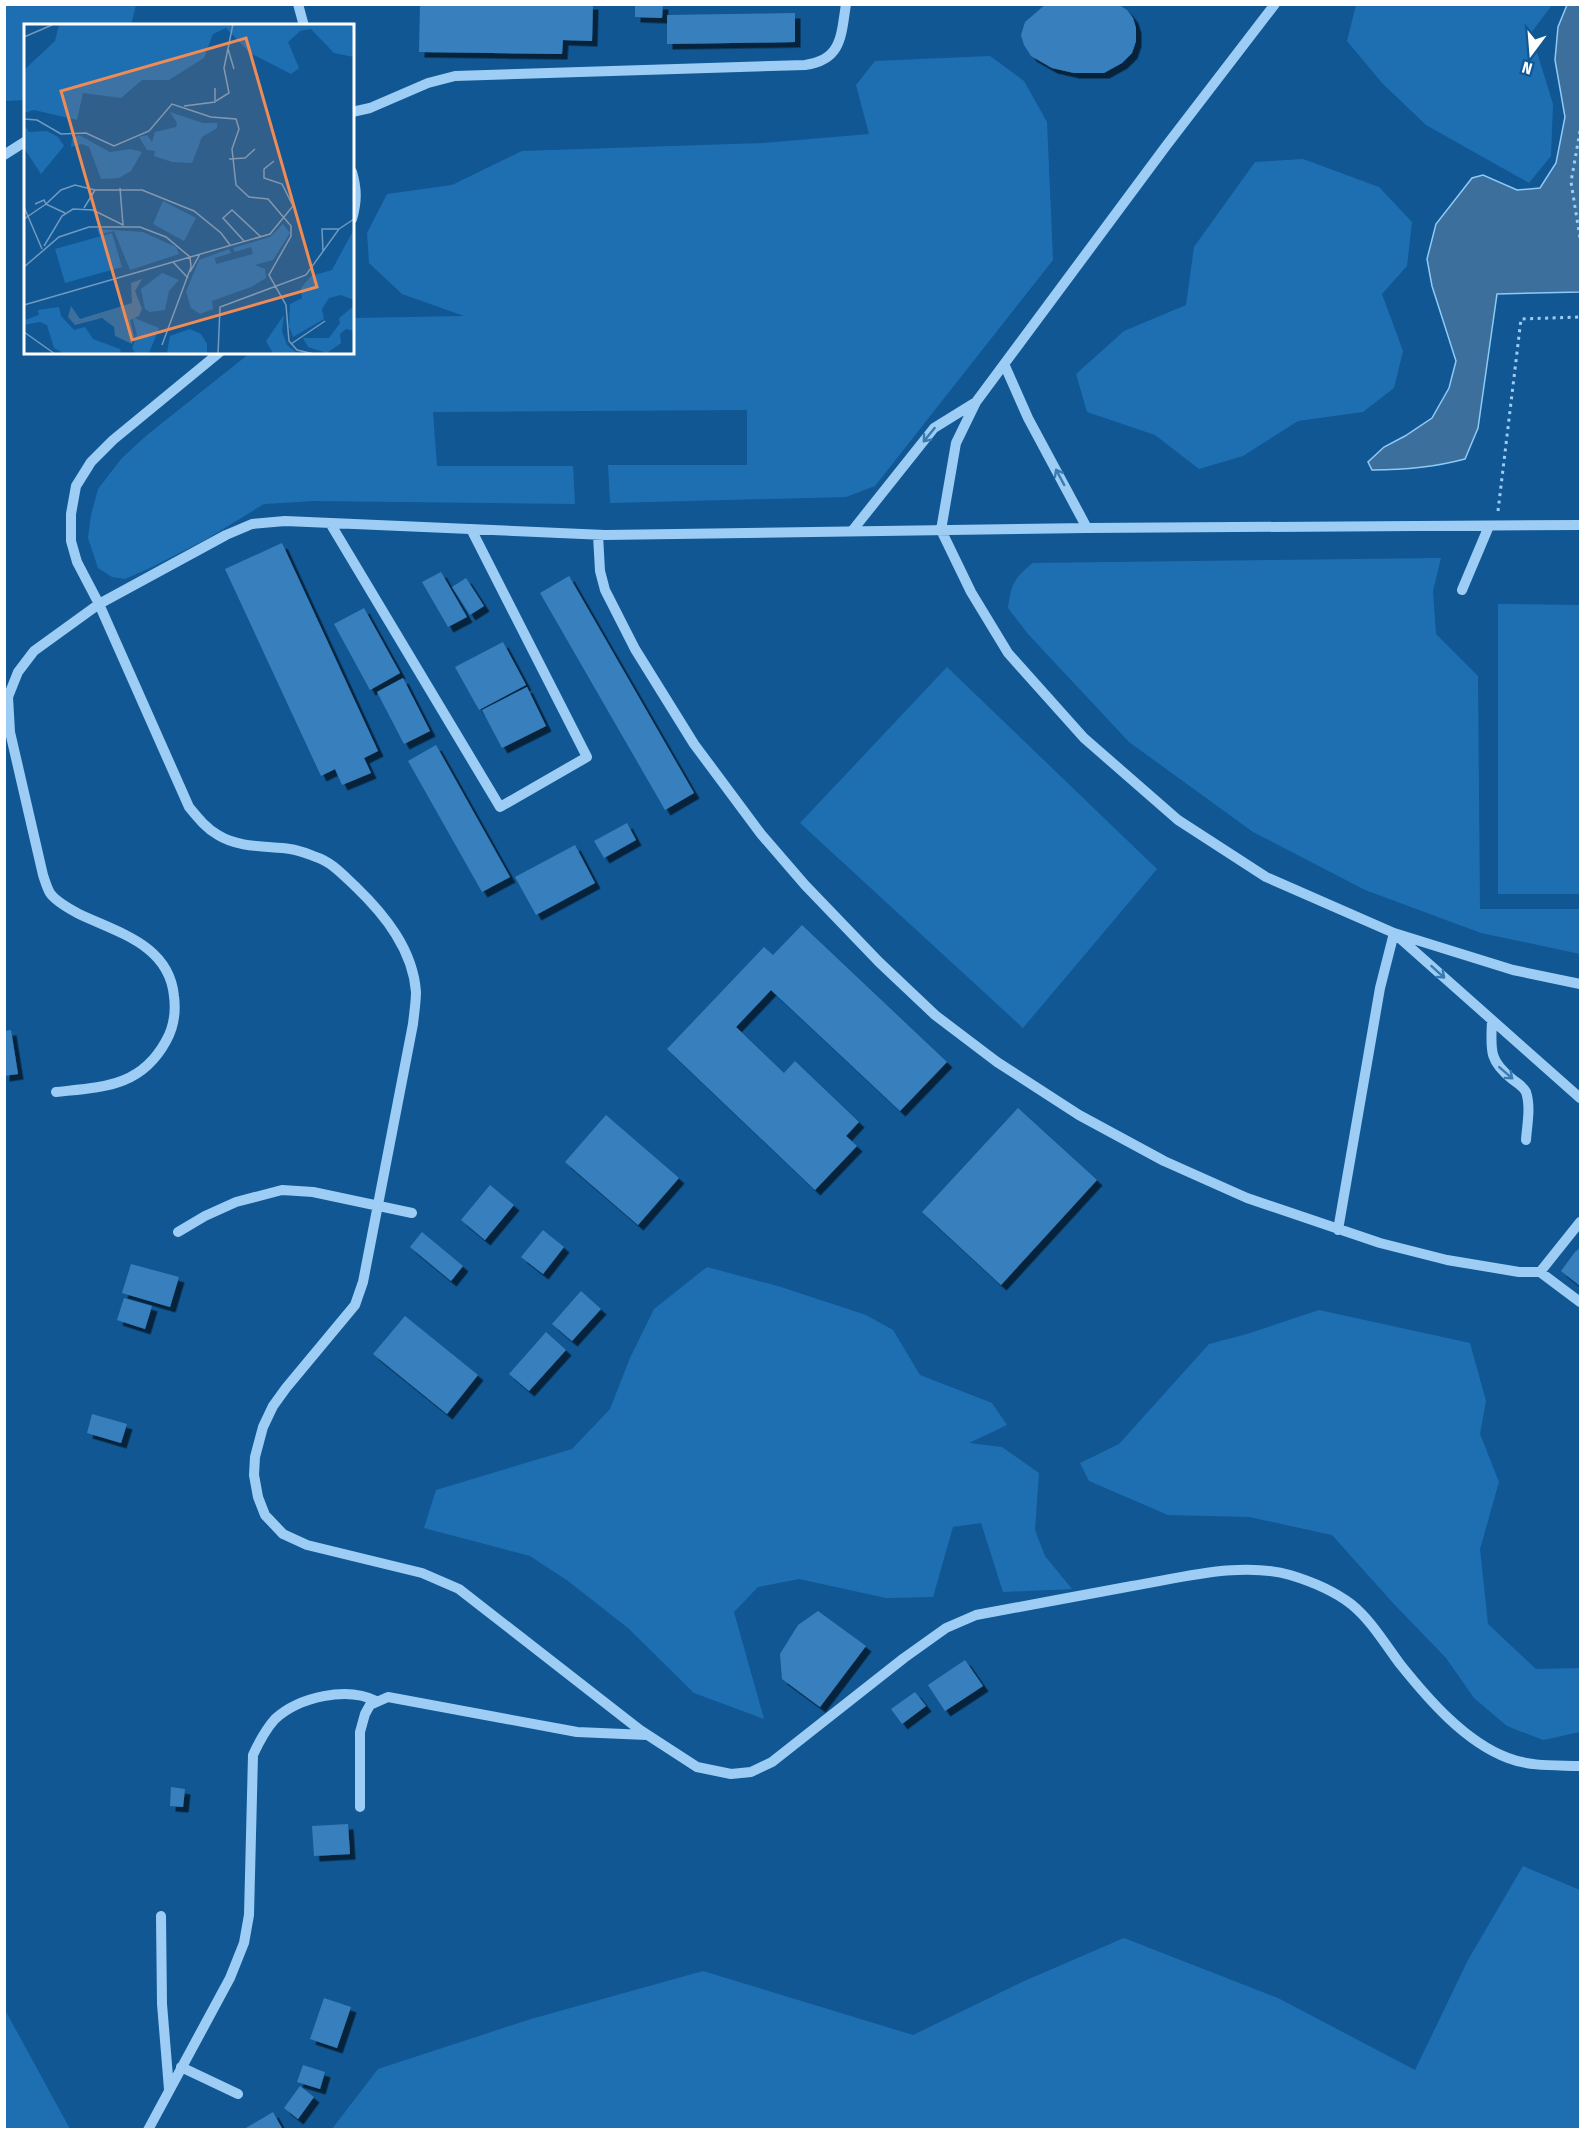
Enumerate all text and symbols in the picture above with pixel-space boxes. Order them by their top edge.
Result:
inset map [24,24,354,354]
north arrow [1501,24,1561,84]
text: N [1520,57,1534,78]
one-way arrow [922,427,935,443]
one-way arrow [1053,468,1065,486]
one-way arrow [1430,965,1445,979]
one-way arrow [1498,1067,1514,1080]

